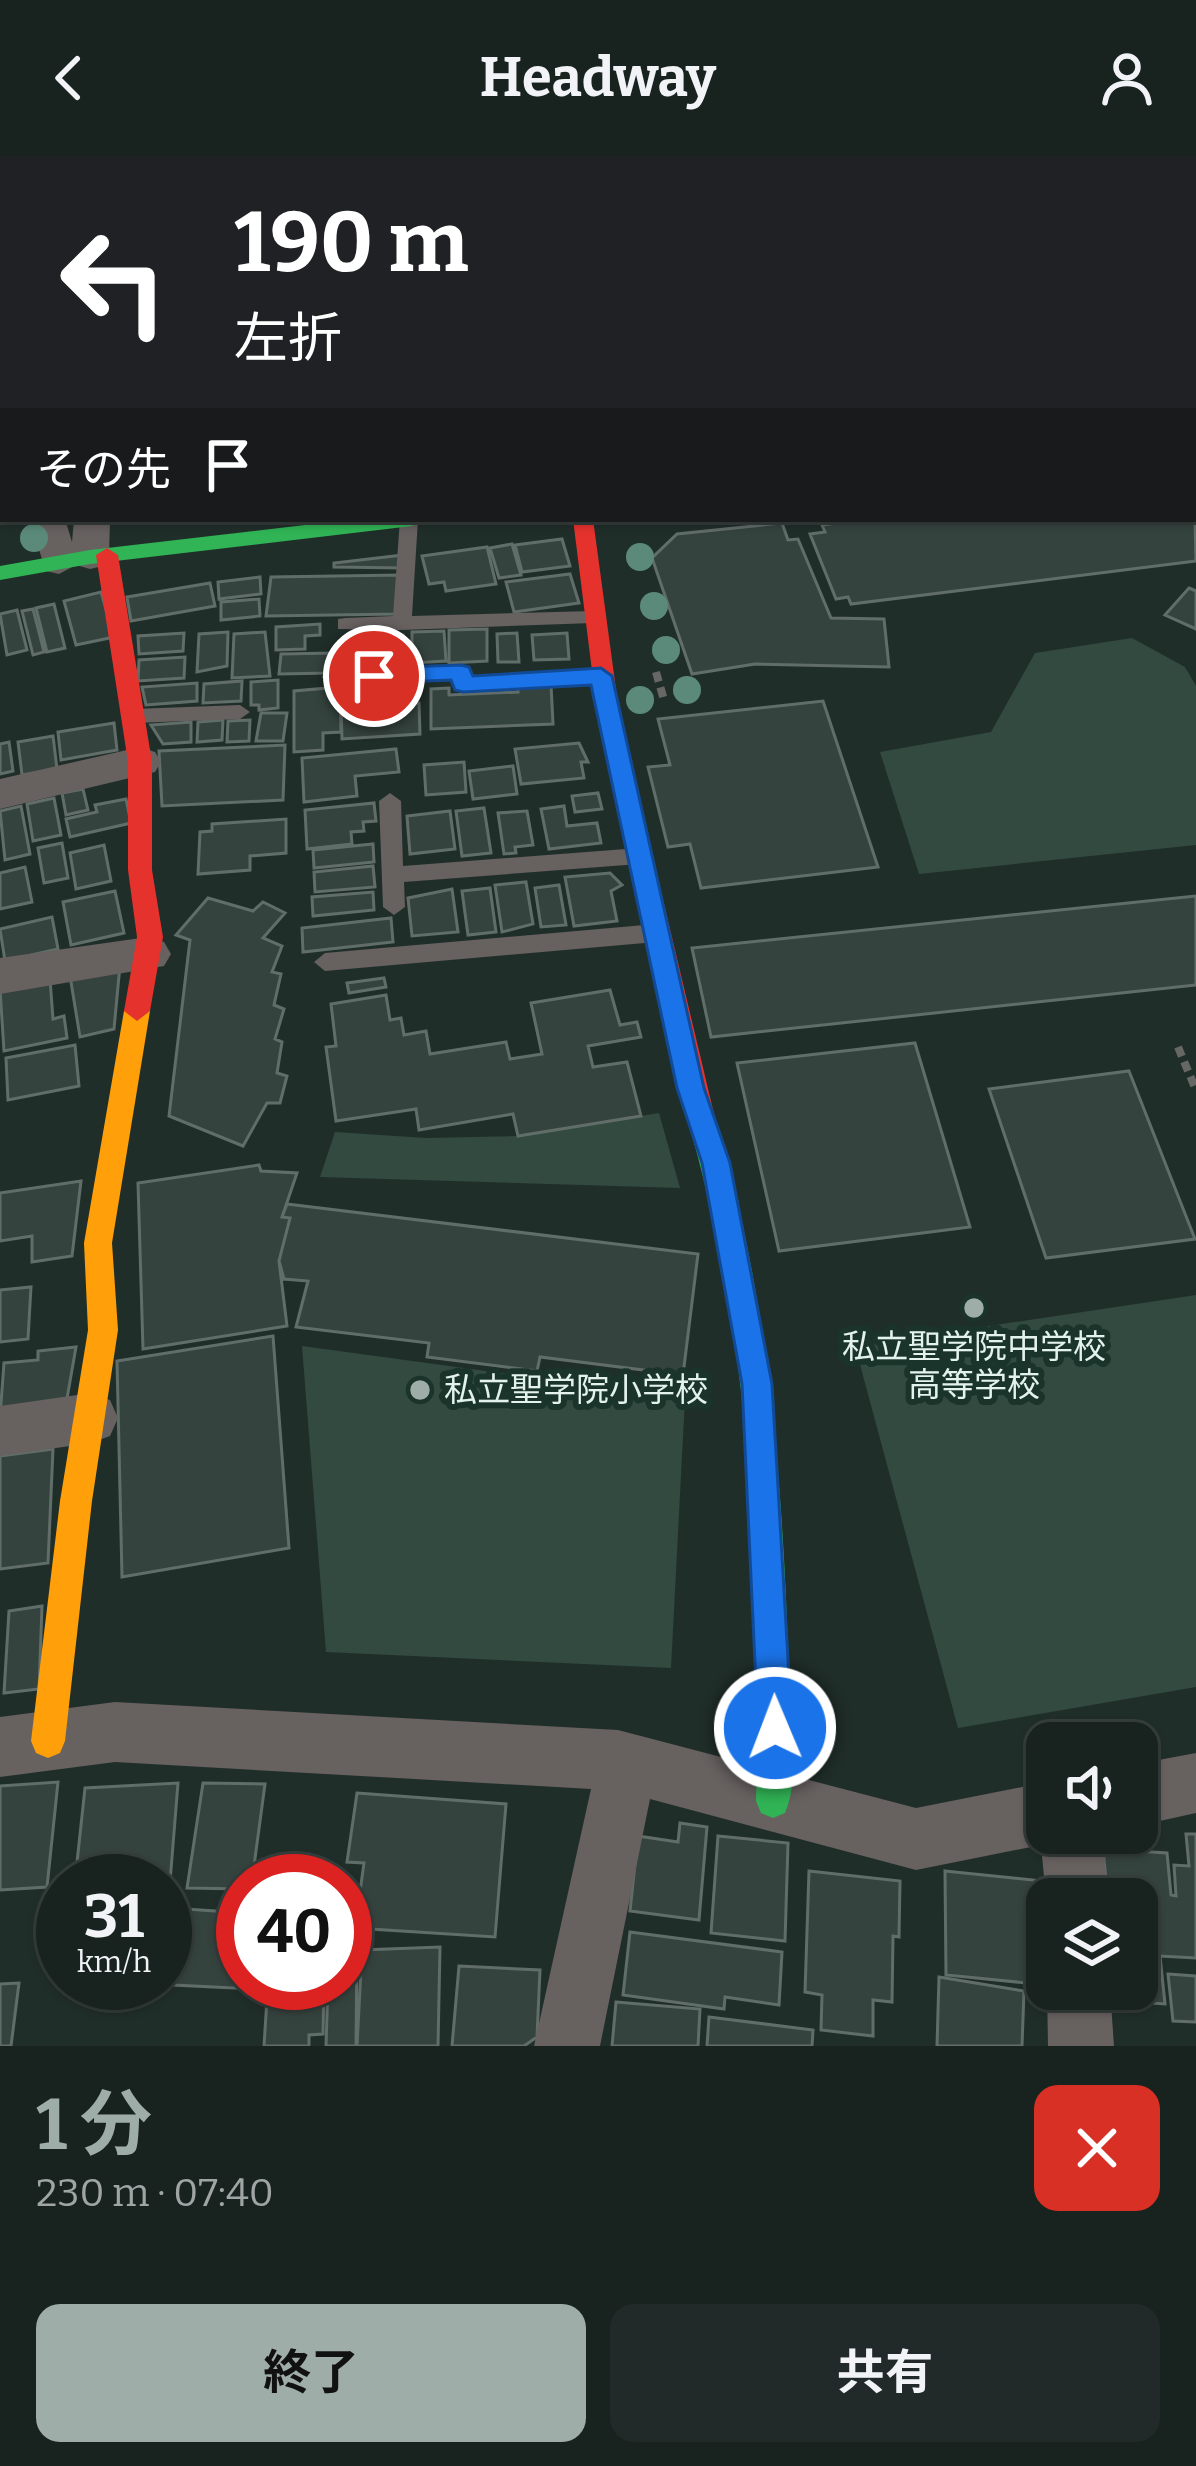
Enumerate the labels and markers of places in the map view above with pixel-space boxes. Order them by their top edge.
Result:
pin [323,625,425,727]
marker: 私立聖学院中学校 高等学校 [961,1295,987,1321]
place label: 私立聖学院中学校 高等学校 [842,1327,1106,1405]
place label: 私立聖学院小学校 [444,1370,708,1410]
marker: 私立聖学院小学校 [407,1377,433,1403]

